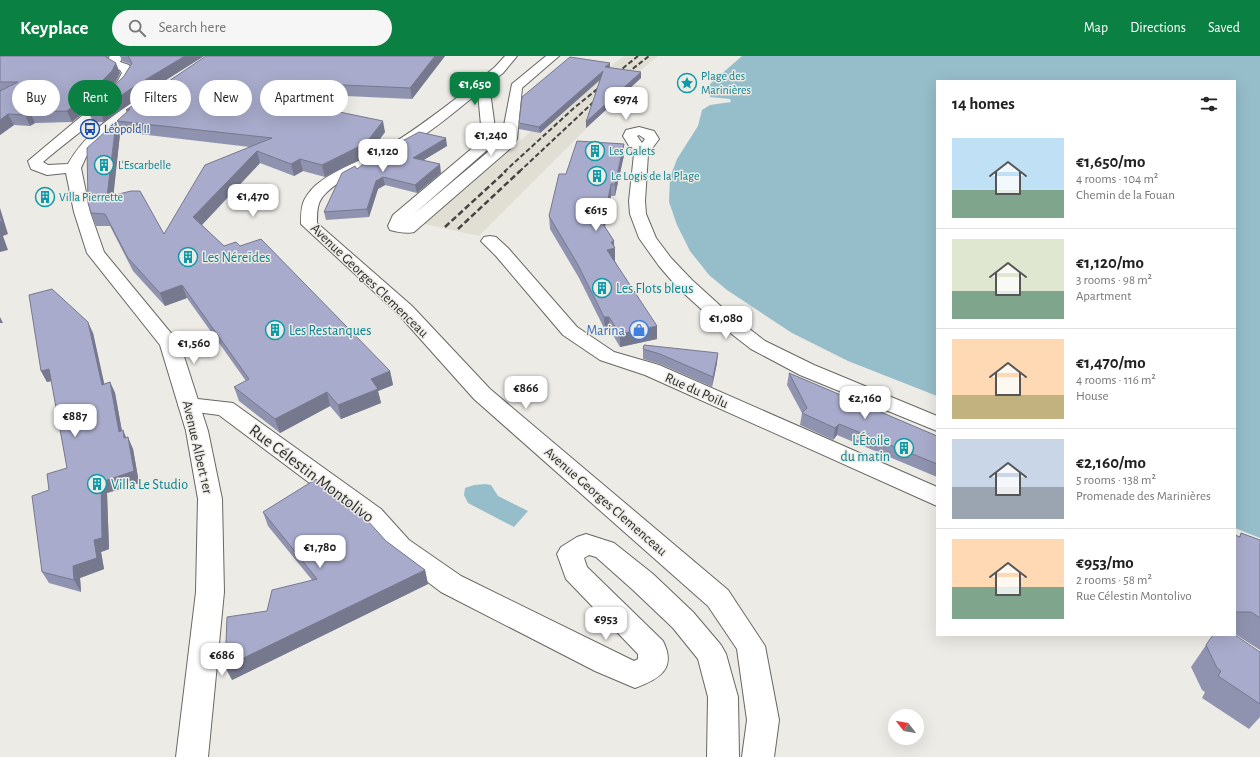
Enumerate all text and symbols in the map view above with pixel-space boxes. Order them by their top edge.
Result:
search box [112,10,392,46]
icon: search [126,17,148,39]
text: Keyplace [20,19,88,38]
text: Search here [158,20,226,35]
text: Map [1084,21,1108,35]
text: Directions [1130,21,1186,35]
text: Saved [1208,21,1240,35]
place label: Plage des Marinières [701,70,751,96]
pin: €1,650 [442,72,508,106]
place icon: Plage des Marinières [676,72,698,94]
text: €1,650 [459,78,491,91]
chip: Buy [12,80,60,116]
chip: Rent [68,80,122,116]
chip: Filters [130,80,191,116]
chip: New [199,80,252,116]
chip: Apartment [260,80,348,116]
pin: €974 [602,87,650,121]
text: €974 [614,93,638,106]
icon: filters [1198,93,1220,115]
text: 14 homes [952,95,1015,112]
bus stop icon: Léopold II [79,118,101,140]
place label: Léopold II [104,123,150,135]
pin: €1,240 [458,123,524,157]
text: €1,240 [474,129,508,142]
pin: €1,120 [350,139,416,173]
building icon: Les Galets [584,140,606,162]
text: €1,120 [367,145,399,158]
place label: Les Galets [609,145,655,157]
text: €1,650/mo [1076,153,1145,170]
building icon: L'Escarbelle [93,154,115,176]
icon: home [984,154,1032,202]
place label: L'Escarbelle [118,159,171,171]
building icon: Le Logis de la Plage [586,165,608,187]
place label: Le Logis de la Plage [611,170,700,182]
text: 4 rooms · 104 m² [1076,173,1158,186]
pin: €1,470 [220,184,286,218]
building icon: Villa Pierrette [34,186,56,208]
text: Chemin de la Fouan [1076,189,1175,202]
text: €1,470 [237,190,269,203]
place label: Villa Pierrette [59,191,123,203]
pin: €615 [572,198,620,232]
text: €615 [585,204,607,217]
street label: Avenue Georges Clemenceau [308,221,431,340]
building icon: Les Néreïdes [177,246,199,268]
place label: Les Néreïdes [202,251,271,265]
text: €1,120/mo [1076,254,1144,271]
icon: home [984,255,1032,303]
text: 3 rooms · 98 m² [1076,274,1152,287]
building icon: Les Flots bleus [591,277,613,299]
place label: Les Flots bleus [616,282,693,296]
text: Apartment [1076,290,1131,303]
pin: €1,080 [693,306,759,340]
text: €1,080 [709,312,743,325]
building icon: Les Restanques [264,319,286,341]
shop icon: Marina [628,319,650,341]
place label: Les Restanques [289,324,371,338]
place label: Marina [586,324,626,338]
pin: €1,560 [161,331,227,365]
text: €1,560 [178,337,210,350]
text: €1,470/mo [1076,354,1146,371]
icon: home [984,355,1032,403]
street label: Rue du Poilu [663,371,730,411]
text: 4 rooms · 116 m² [1076,374,1156,387]
pin: €866 [502,376,550,410]
text: €866 [513,382,539,395]
pin: €2,160 [832,386,898,420]
text: House [1076,390,1108,403]
text: €2,160 [849,392,881,405]
street label: Avenue Albert 1er [179,399,215,496]
pin: €887 [51,404,99,438]
text: €887 [63,410,87,423]
street label: Rue Célestin Montolivo [246,421,377,526]
place label: L'Étoile du matin [841,431,890,464]
building icon: L'Étoile du matin [893,437,915,459]
street label: Avenue Georges Clemenceau [541,445,669,559]
text: €2,160/mo [1076,454,1146,471]
icon: home [984,455,1032,503]
building icon: Villa Le Studio [86,473,108,495]
text: 5 rooms · 138 m² [1076,474,1156,487]
place label: Villa Le Studio [111,478,188,492]
text: Promenade des Marinières [1076,490,1211,503]
pin: €1,780 [287,535,353,569]
text: €1,780 [304,541,336,554]
text: €953/mo [1076,554,1134,571]
icon: home [984,555,1032,603]
text: 2 rooms · 58 m² [1076,574,1152,587]
text: Rue Célestin Montolivo [1076,590,1192,603]
pin: €953 [582,607,630,641]
text: €953 [594,613,618,626]
pin: €686 [198,643,246,677]
text: €686 [209,649,235,662]
north arrow [888,709,924,745]
map controls [888,709,924,745]

